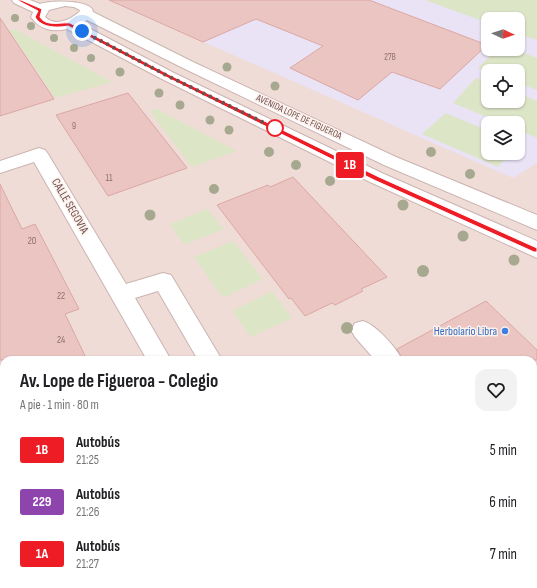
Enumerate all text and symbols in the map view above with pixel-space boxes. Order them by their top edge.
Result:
north arrow [481,12,525,56]
map controls [481,12,525,160]
your location [72,21,92,41]
house number: 27B [384,52,396,63]
button: locate [481,64,525,108]
street label: AVENIDA LOPE DE FIGUEROA [253,91,344,142]
button: layers [481,116,525,160]
unlabelled marker [266,119,284,137]
house number: 9 [72,121,76,132]
line badge: 1B [332,152,368,178]
text: 1B [344,156,356,173]
house number: 11 [106,172,113,184]
street label: CALLE SEGOVIA [48,176,92,237]
house number: 20 [28,235,36,247]
house number: 22 [57,290,65,302]
place label: Herbolario Libra [434,324,497,339]
marker: Herbolario Libra [500,326,510,336]
house number: 24 [57,334,65,346]
button: heart [475,369,517,411]
text: Av. Lope de Figueroa - Colegio [20,370,218,393]
text: A pie · 1 min · 80 m [20,397,99,413]
text: Autobús [76,433,120,452]
text: 1B [36,441,48,458]
text: 5 min [490,441,517,460]
text: 21:25 [76,452,99,468]
text: Autobús [76,485,120,504]
text: 229 [33,493,51,510]
text: 6 min [489,493,517,512]
text: 21:26 [76,504,99,520]
text: Autobús [76,537,120,556]
text: 1A [36,545,48,562]
text: 7 min [490,545,517,564]
text: 21:27 [76,556,99,572]

